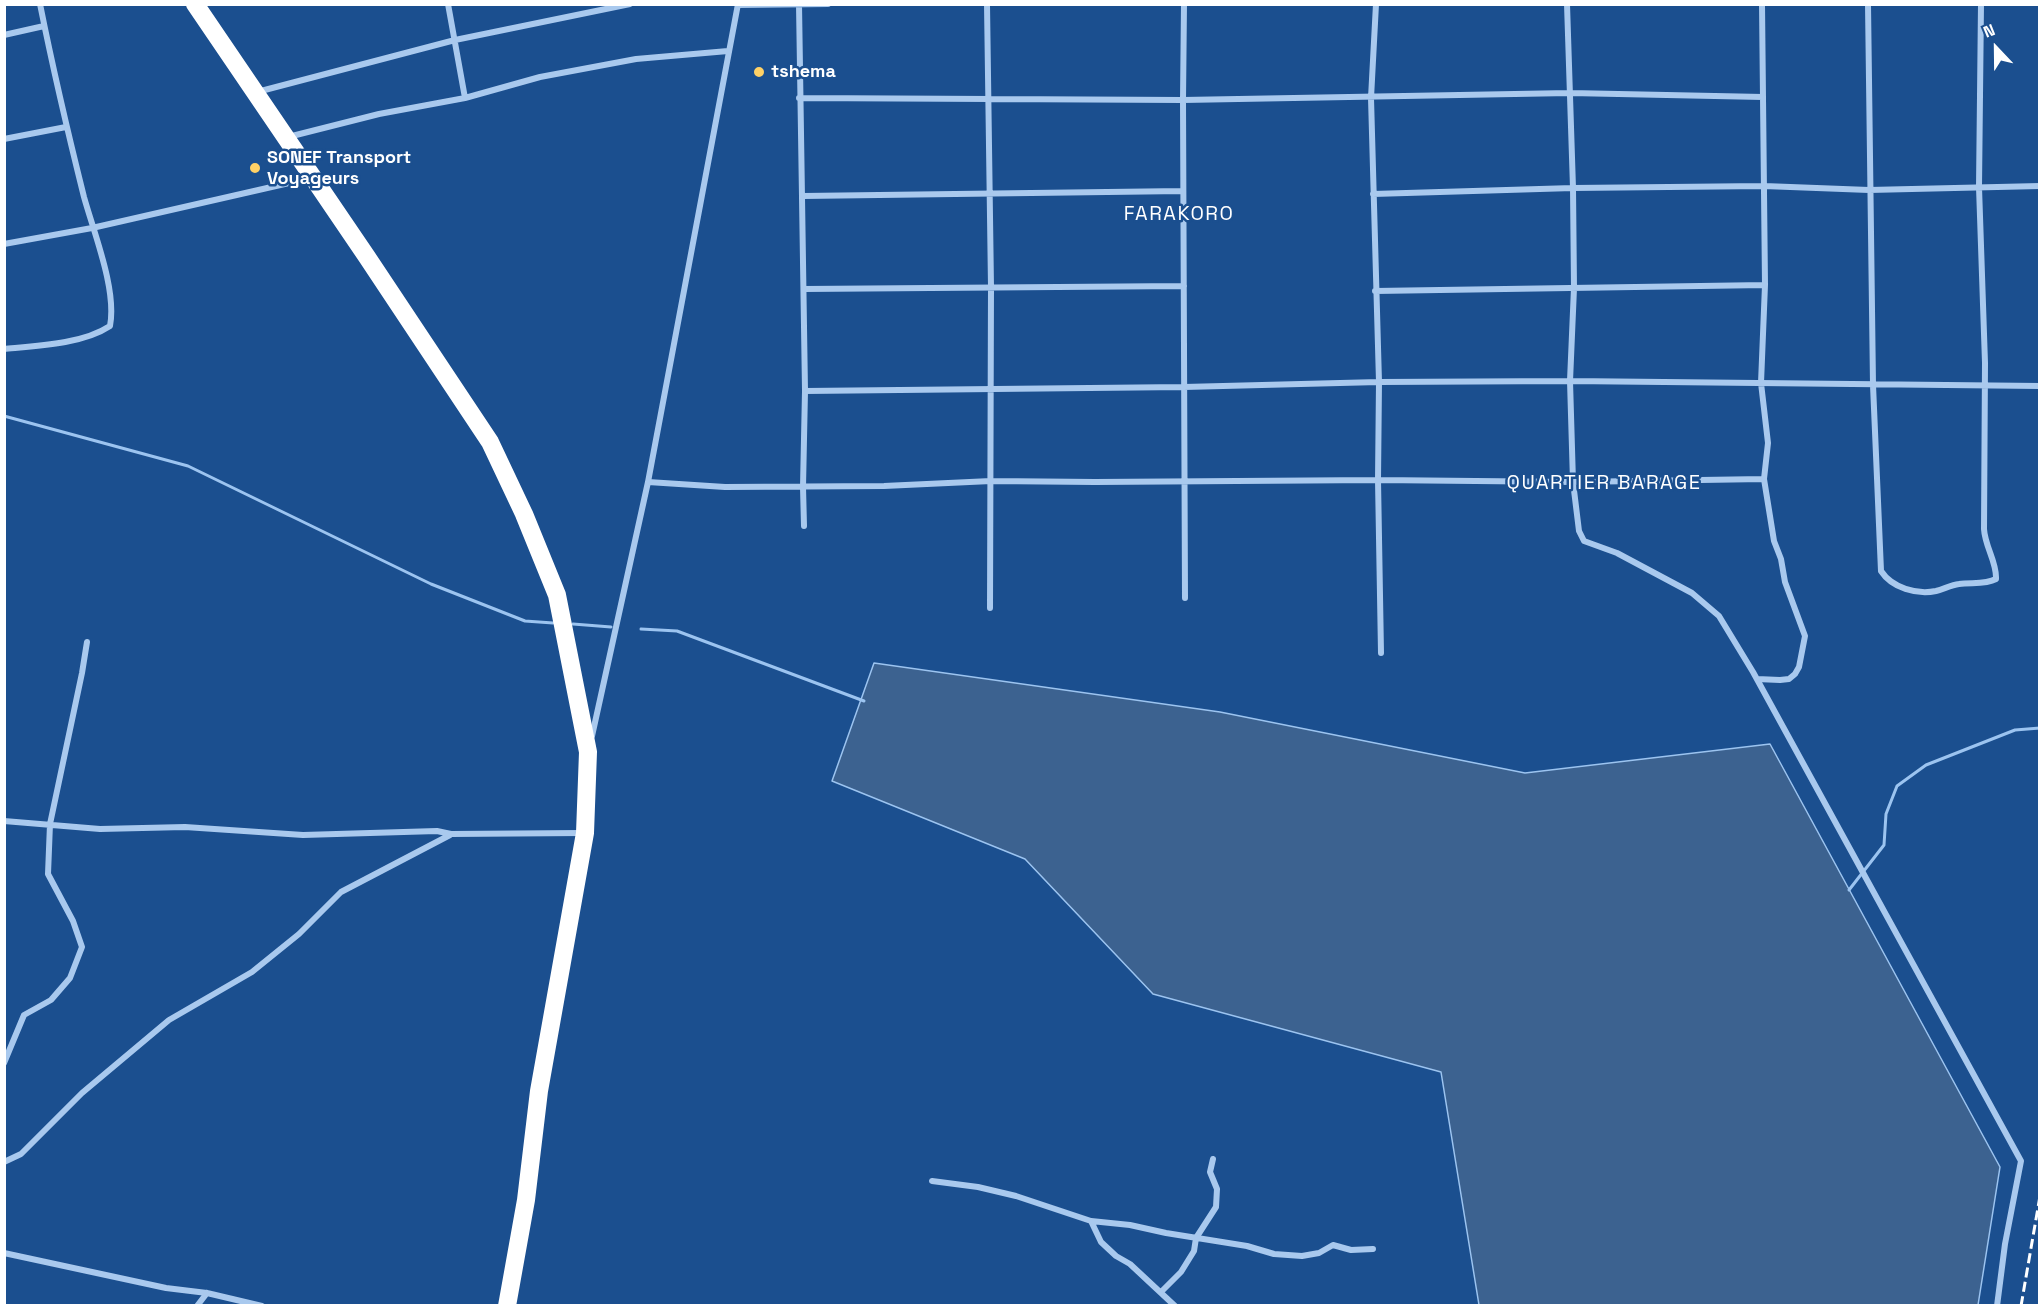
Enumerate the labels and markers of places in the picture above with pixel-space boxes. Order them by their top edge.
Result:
place label: tshema [771,61,836,83]
marker: tshema [752,65,766,79]
place label: SONEF Transport Voyageurs [267,147,411,190]
marker: SONEF Transport Voyageurs [248,161,262,175]

